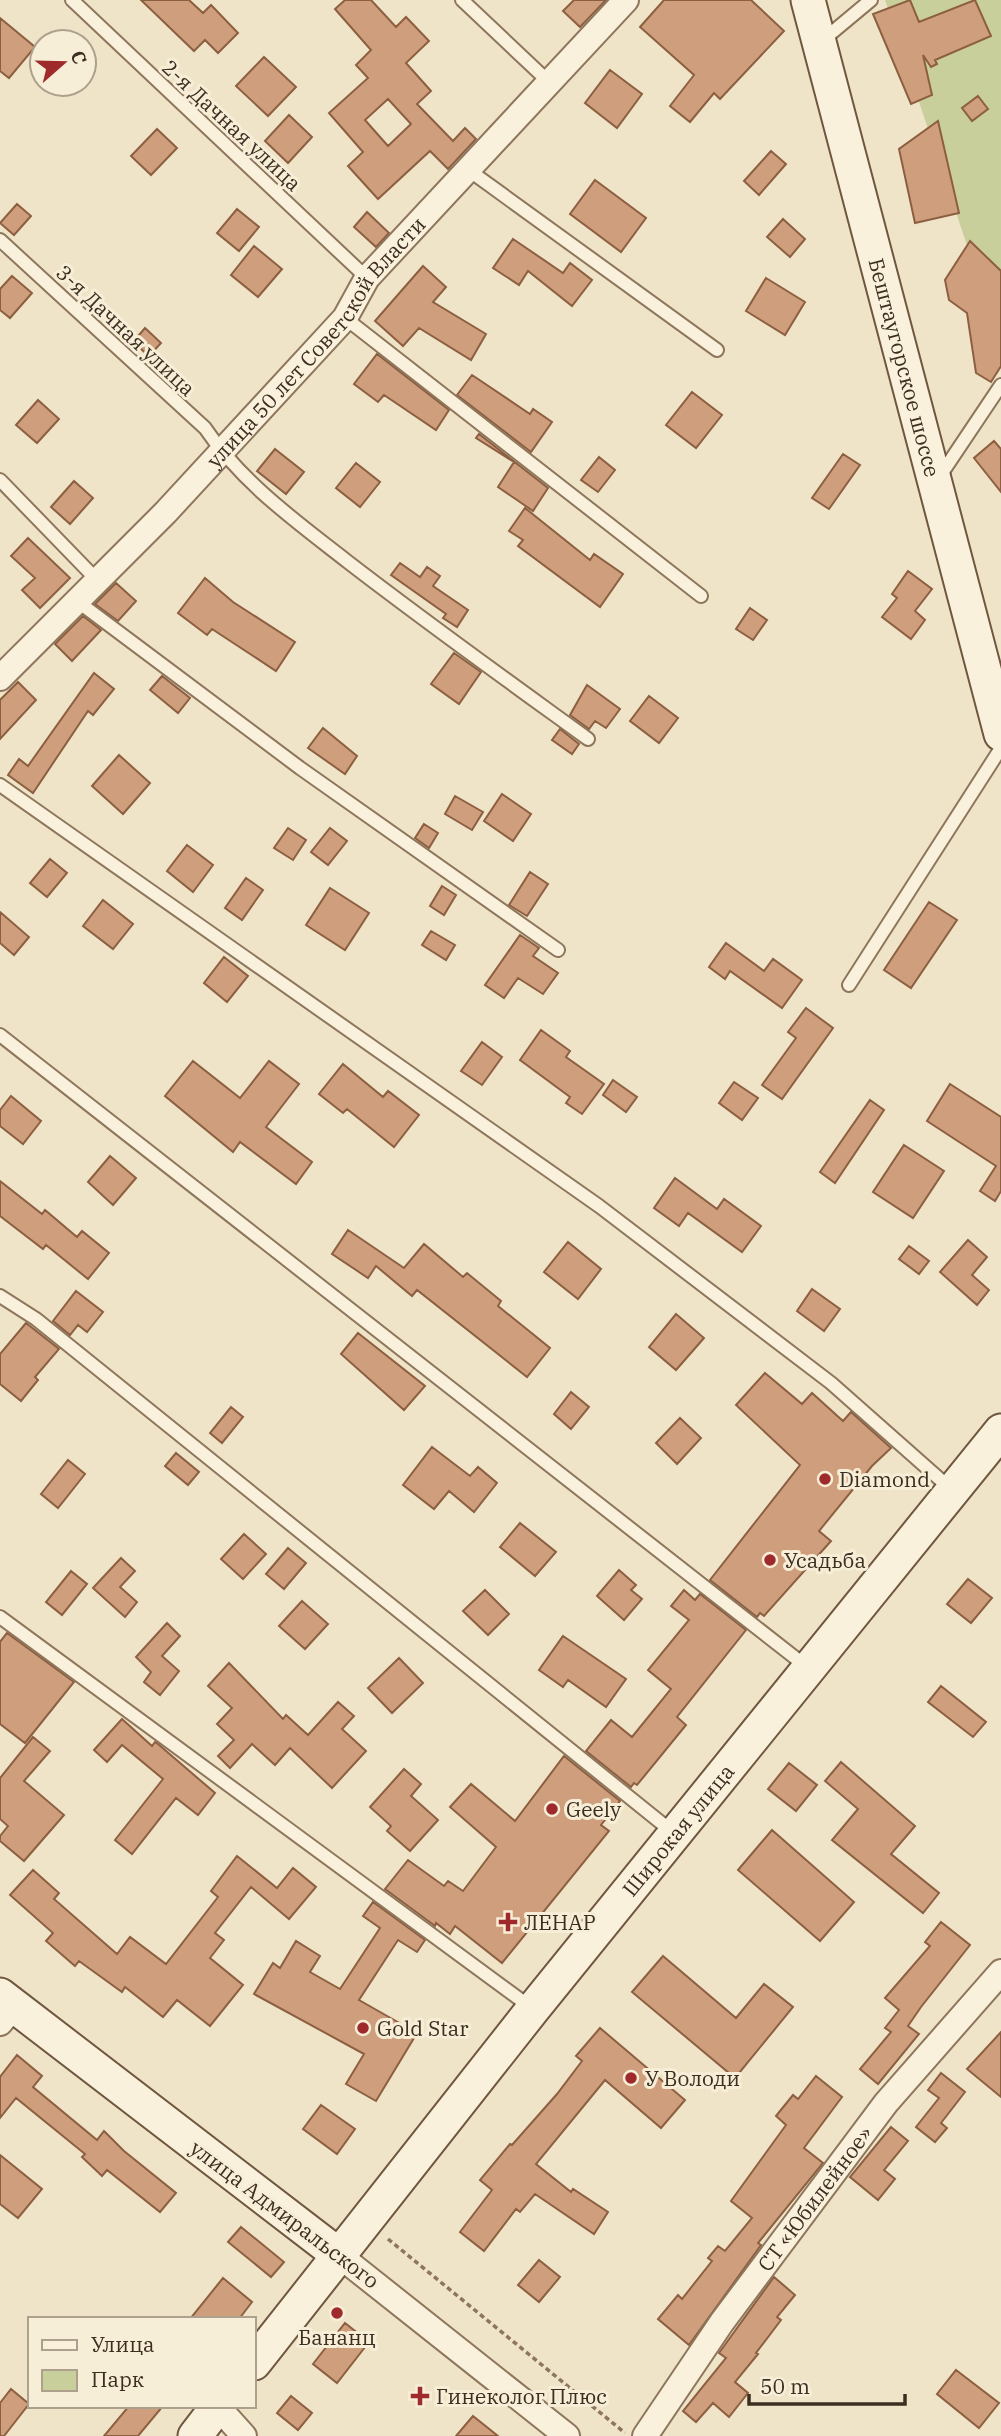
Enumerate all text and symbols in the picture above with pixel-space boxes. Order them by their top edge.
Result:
north arrow [28,28,98,98]
text: С [66,47,92,67]
street label: 2-я Дачная улица [156,53,308,197]
street label: улица 50 лет Советской Власти [200,210,431,473]
street label: Бештаугорское шоссе [862,255,947,480]
street label: 3-я Дачная улица [50,258,202,402]
place label: Diamond [839,1465,930,1493]
marker: Diamond [817,1471,833,1487]
place label: Усадьба [784,1546,866,1574]
marker: Усадьба [762,1552,778,1568]
street label: Широкая улица [616,1758,740,1902]
place label: Geely [566,1795,622,1823]
marker: Geely [544,1801,560,1817]
place label: ЛЕНАР [524,1908,596,1936]
marker: ЛЕНАР [498,1912,518,1932]
place label: Gold Star [377,2014,469,2042]
marker: Gold Star [355,2020,371,2036]
place label: У Володи [645,2064,740,2092]
marker: У Володи [623,2070,639,2086]
street label: СТ «Юбилейное» [751,2120,878,2277]
street label: улица Адмиральского [185,2134,385,2294]
marker: Бананц [329,2305,345,2321]
legend [28,2317,256,2408]
place label: Бананц [298,2323,376,2351]
text: Улица [91,2330,155,2358]
scale bar [749,2362,905,2406]
text: Парк [91,2365,144,2393]
text: 50 m [760,2372,810,2400]
place label: Гинеколог Плюс [436,2382,607,2410]
marker: Гинеколог Плюс [410,2386,430,2406]

